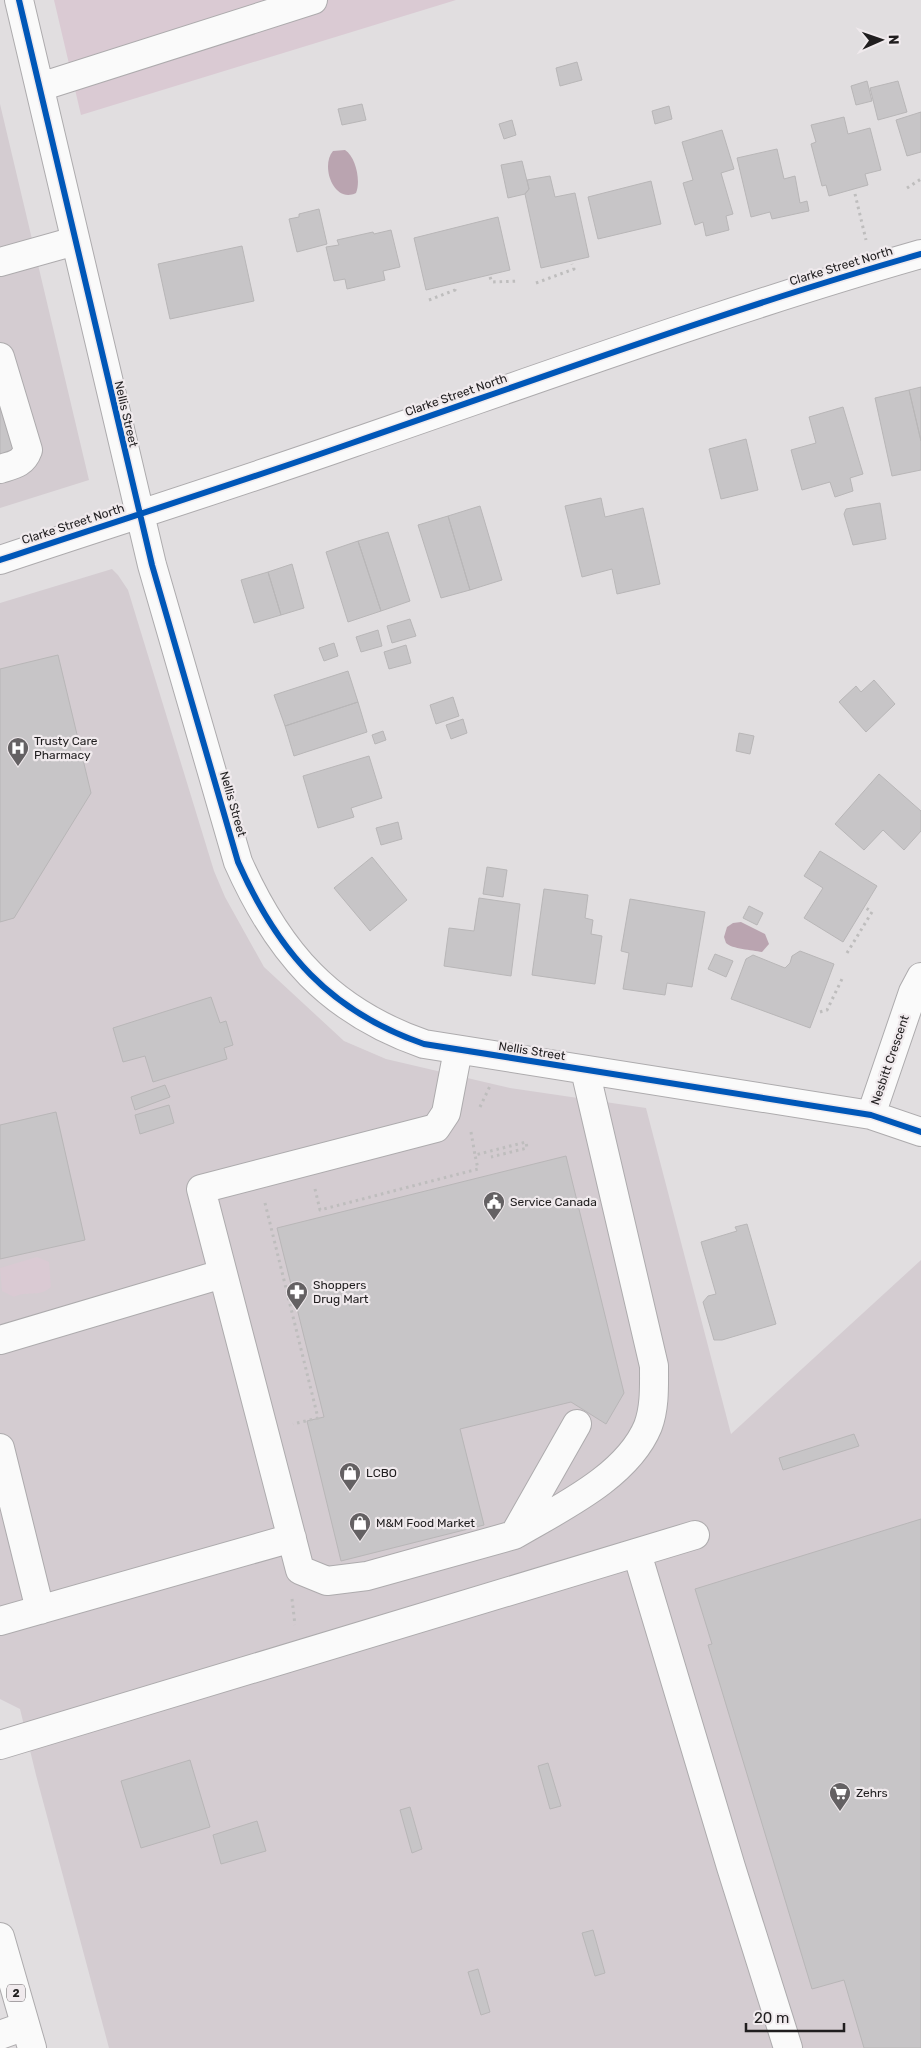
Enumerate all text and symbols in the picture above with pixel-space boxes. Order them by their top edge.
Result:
north arrow [856,15,906,65]
text: N [885,34,902,45]
street label: Clarke Street North [788,244,894,288]
street label: Clarke Street North [403,371,509,419]
street label: Nellis Street [112,380,140,449]
street label: Clarke Street North [20,501,126,547]
place label: Trusty Care Pharmacy [34,734,98,762]
hospital icon: Trusty Care Pharmacy [6,736,30,767]
street label: Nellis Street [217,770,249,839]
street label: Nesbitt Crescent [868,1013,912,1107]
street label: Nellis Street [498,1039,567,1063]
public building icon: Service Canada [482,1190,506,1221]
place label: Service Canada [510,1195,597,1209]
place label: Shoppers Drug Mart [313,1278,369,1306]
pharmacy icon: Shoppers Drug Mart [285,1280,309,1311]
shop icon: LCBO [338,1461,362,1492]
place label: LCBO [366,1466,397,1480]
shop icon: M&M Food Market [348,1511,372,1542]
place label: M&M Food Market [376,1516,475,1530]
supermarket icon: Zehrs [828,1781,852,1812]
place label: Zehrs [856,1786,888,1800]
road number: 2 [7,1985,25,2002]
scale bar [746,2000,844,2032]
text: 20 m [754,2009,789,2027]

